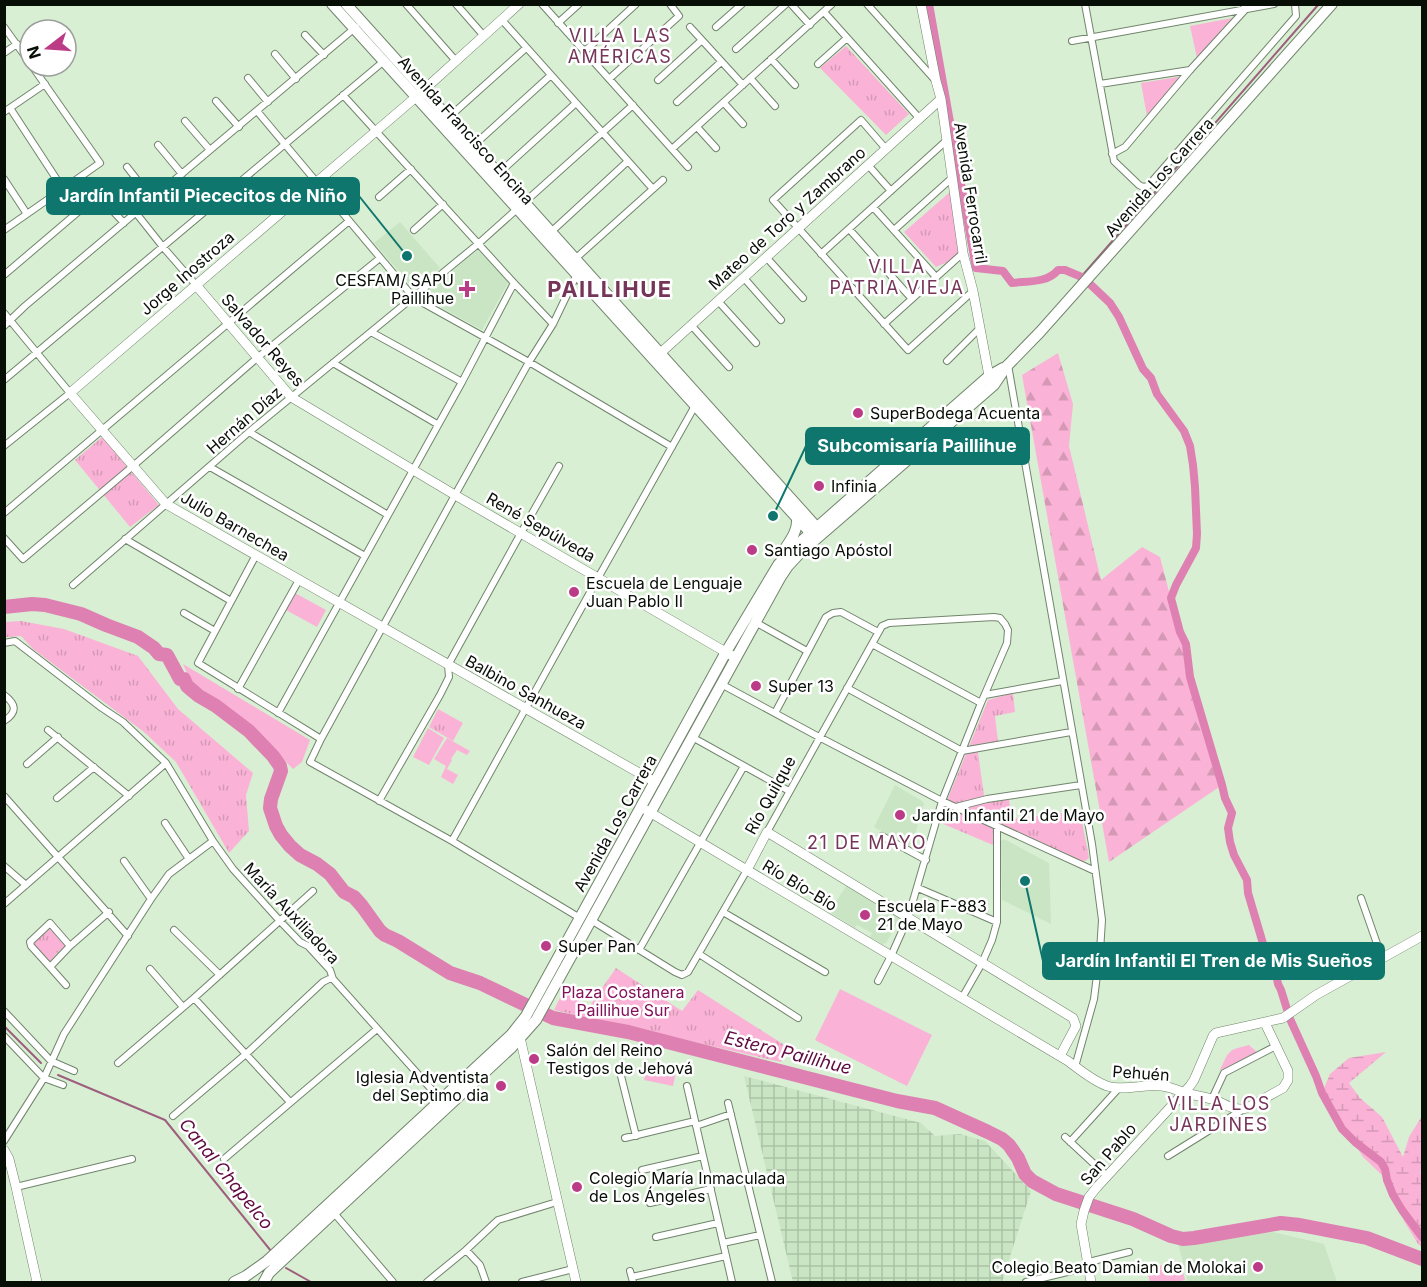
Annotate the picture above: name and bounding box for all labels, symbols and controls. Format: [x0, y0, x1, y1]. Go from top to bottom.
north arrow [18, 18, 78, 78]
district label: VILLA LAS AMÉRICAS [568, 25, 672, 67]
text: N [22, 44, 45, 61]
street label: Avenida Francisco Encina [394, 52, 538, 208]
street label: Avenida Los Carrera [1100, 113, 1218, 241]
street label: Avenida Ferrocarril [950, 121, 992, 265]
street label: Mateo de Toro y Zambrano [704, 142, 870, 294]
callout: Jardín Infantil Piececitos de Niño [47, 178, 359, 214]
text: Jardín Infantil Piececitos de Niño [59, 185, 347, 206]
street label: Jorge Inostroza [136, 227, 238, 319]
district label: VILLA PATRIA VIEJA [830, 256, 965, 298]
place label: CESFAM/ SAPU Paillihue [335, 270, 454, 308]
district label: PAILLIHUE [547, 276, 673, 302]
marker: CESFAM/ SAPU Paillihue [458, 280, 476, 298]
street label: Salvador Reyes [217, 289, 309, 391]
street label: Hernán Díaz [202, 382, 286, 458]
place label: SuperBodega Acuenta [870, 403, 1040, 423]
marker: SuperBodega Acuenta [851, 406, 865, 420]
callout: Subcomisaría Paillihue [806, 428, 1029, 464]
text: Subcomisaría Paillihue [817, 435, 1017, 456]
place label: Infinia [831, 476, 877, 496]
marker: Infinia [812, 479, 826, 493]
street label: Julio Barnechea [177, 487, 293, 565]
street label: René Sepúlveda [483, 488, 599, 566]
place label: Santiago Apóstol [764, 540, 892, 560]
marker: Santiago Apóstol [745, 543, 759, 557]
place label: Escuela de Lenguaje Juan Pablo II [586, 573, 742, 611]
marker: Escuela de Lenguaje Juan Pablo II [567, 585, 581, 599]
street label: Balbino Sanhueza [462, 651, 590, 733]
place label: Super 13 [768, 676, 834, 696]
marker: Super 13 [749, 679, 763, 693]
street label: Avenida Los Carrera [569, 751, 661, 895]
street label: Río Quilque [740, 752, 800, 838]
place label: Jardín Infantil 21 de Mayo [912, 805, 1105, 825]
marker: Jardín Infantil 21 de Mayo [893, 808, 907, 822]
district label: 21 DE MAYO [807, 832, 927, 853]
street label: Río Bío-Bío [759, 855, 841, 915]
street label: María Auxiliadora [240, 858, 344, 968]
place label: Escuela F-883 21 de Mayo [877, 896, 987, 934]
marker: Escuela F-883 21 de Mayo [858, 908, 872, 922]
place label: Super Pan [558, 936, 636, 956]
marker: Super Pan [539, 939, 553, 953]
callout: Jardín Infantil El Tren de Mis Sueños [1043, 943, 1384, 979]
text: Jardín Infantil El Tren de Mis Sueños [1055, 950, 1373, 971]
park label: Plaza Costanera Paillihue Sur [561, 982, 685, 1020]
water label: Estero Paillihue [722, 1027, 854, 1078]
place label: Salón del Reino Testigos de Jehová [546, 1040, 693, 1078]
marker: Salón del Reino Testigos de Jehová [527, 1052, 541, 1066]
street label: Pehuén [1112, 1061, 1170, 1085]
place label: Iglesia Adventista del Septimo dia [356, 1067, 489, 1105]
marker: Iglesia Adventista del Septimo dia [494, 1079, 508, 1093]
district label: VILLA LOS JARDINES [1167, 1093, 1271, 1135]
water label: Canal Chapelco [175, 1114, 278, 1234]
street label: San Pablo [1076, 1119, 1140, 1189]
place label: Colegio María Inmaculada de Los Ángeles [589, 1168, 785, 1206]
marker: Colegio María Inmaculada de Los Ángeles [570, 1180, 584, 1194]
place label: Colegio Beato Damian de Molokai [991, 1257, 1246, 1277]
marker: Colegio Beato Damian de Molokai [1251, 1260, 1265, 1274]

